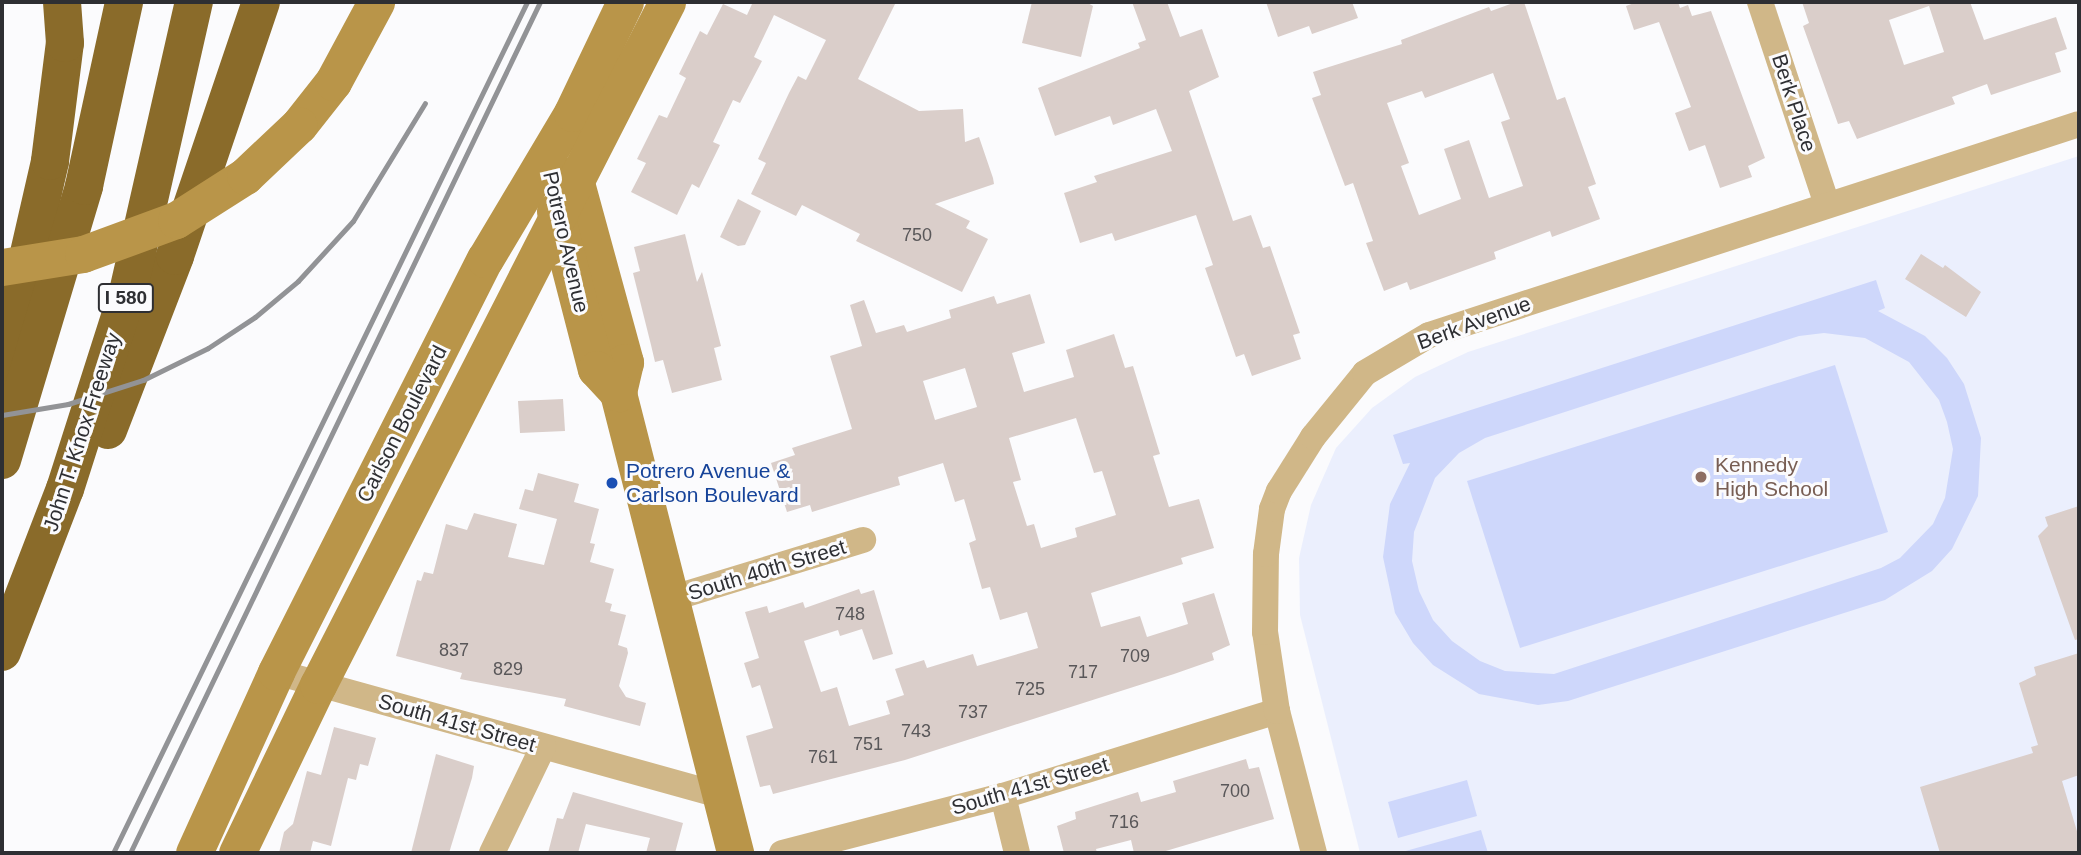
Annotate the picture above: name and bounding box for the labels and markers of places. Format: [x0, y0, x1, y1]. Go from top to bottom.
place label: Kennedy High School [1715, 452, 1828, 502]
place label: Potrero Avenue & Carlson Boulevard [626, 458, 799, 508]
marker: Kennedy High School [1693, 469, 1709, 485]
marker: Potrero Avenue & Carlson Boulevard [604, 475, 620, 491]

